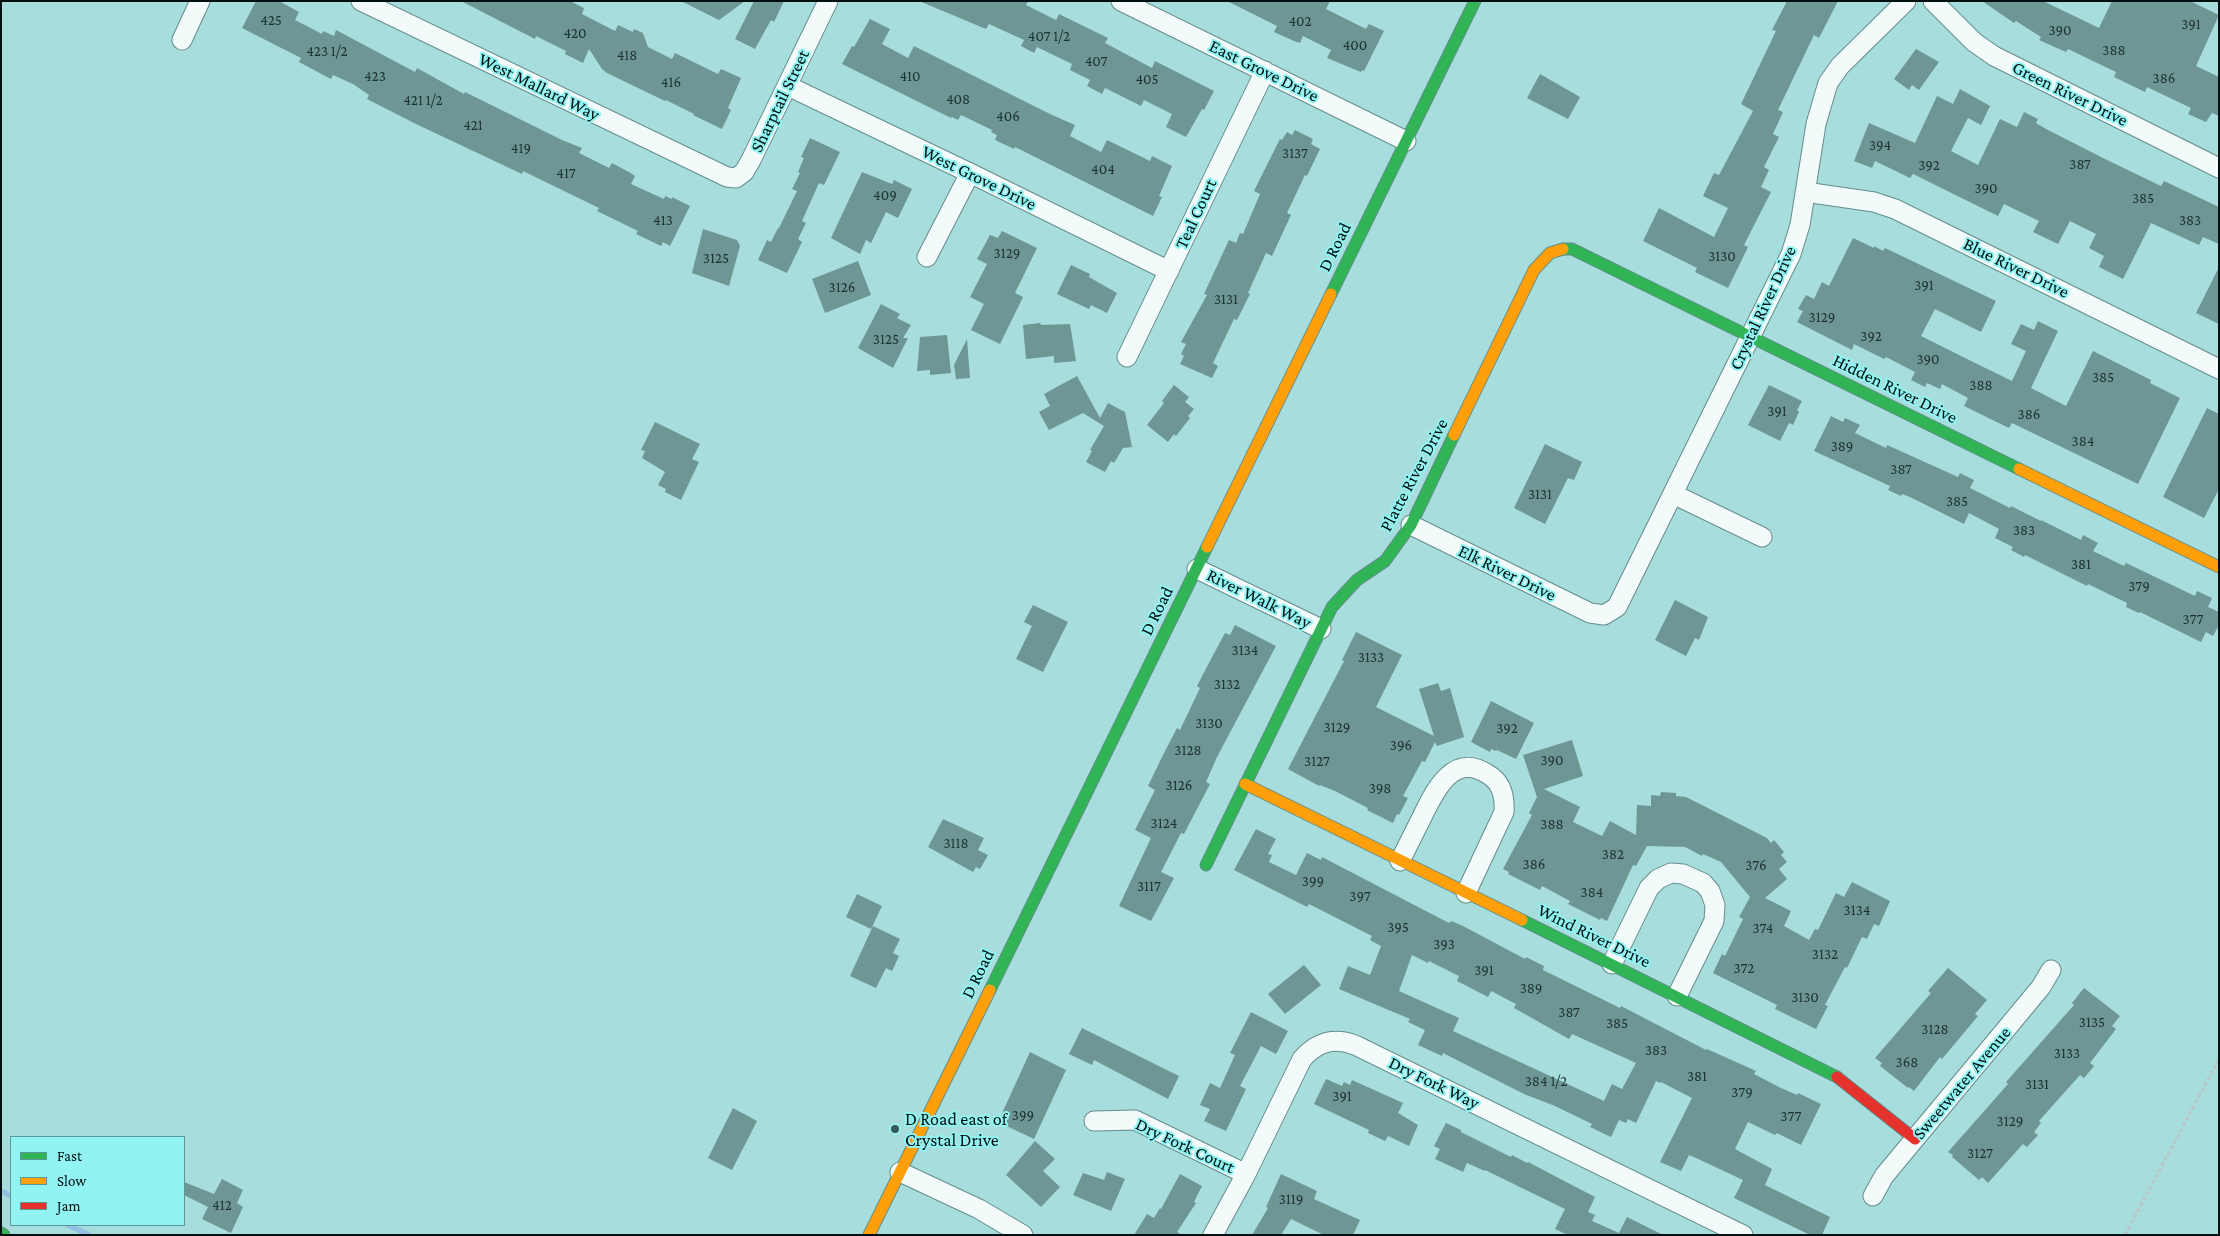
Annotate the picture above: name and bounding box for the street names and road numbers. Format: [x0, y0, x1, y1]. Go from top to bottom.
street label: East Grove Drive [1206, 35, 1322, 107]
street label: Sharptail Street [746, 46, 814, 156]
street label: West Mallard Way [475, 48, 603, 126]
street label: Green River Drive [2009, 57, 2131, 131]
street label: West Grove Drive [918, 141, 1040, 215]
street label: Teal Court [1170, 176, 1222, 252]
street label: D Road [1314, 219, 1356, 275]
street label: Blue River Drive [1960, 233, 2072, 303]
street label: Crystal River Drive [1725, 243, 1801, 373]
street label: Hidden River Drive [1829, 349, 1961, 429]
street label: Platte River Drive [1375, 415, 1453, 535]
street label: Elk River Drive [1455, 540, 1559, 606]
street label: River Walk Way [1203, 564, 1315, 634]
street label: D Road [1136, 583, 1178, 639]
street label: Wind River Drive [1534, 899, 1654, 973]
street label: D Road [957, 946, 999, 1002]
street label: Sweetwater Avenue [1908, 1022, 2016, 1144]
street label: Dry Fork Way [1385, 1052, 1483, 1114]
street label: Dry Fork Court [1132, 1114, 1238, 1178]

